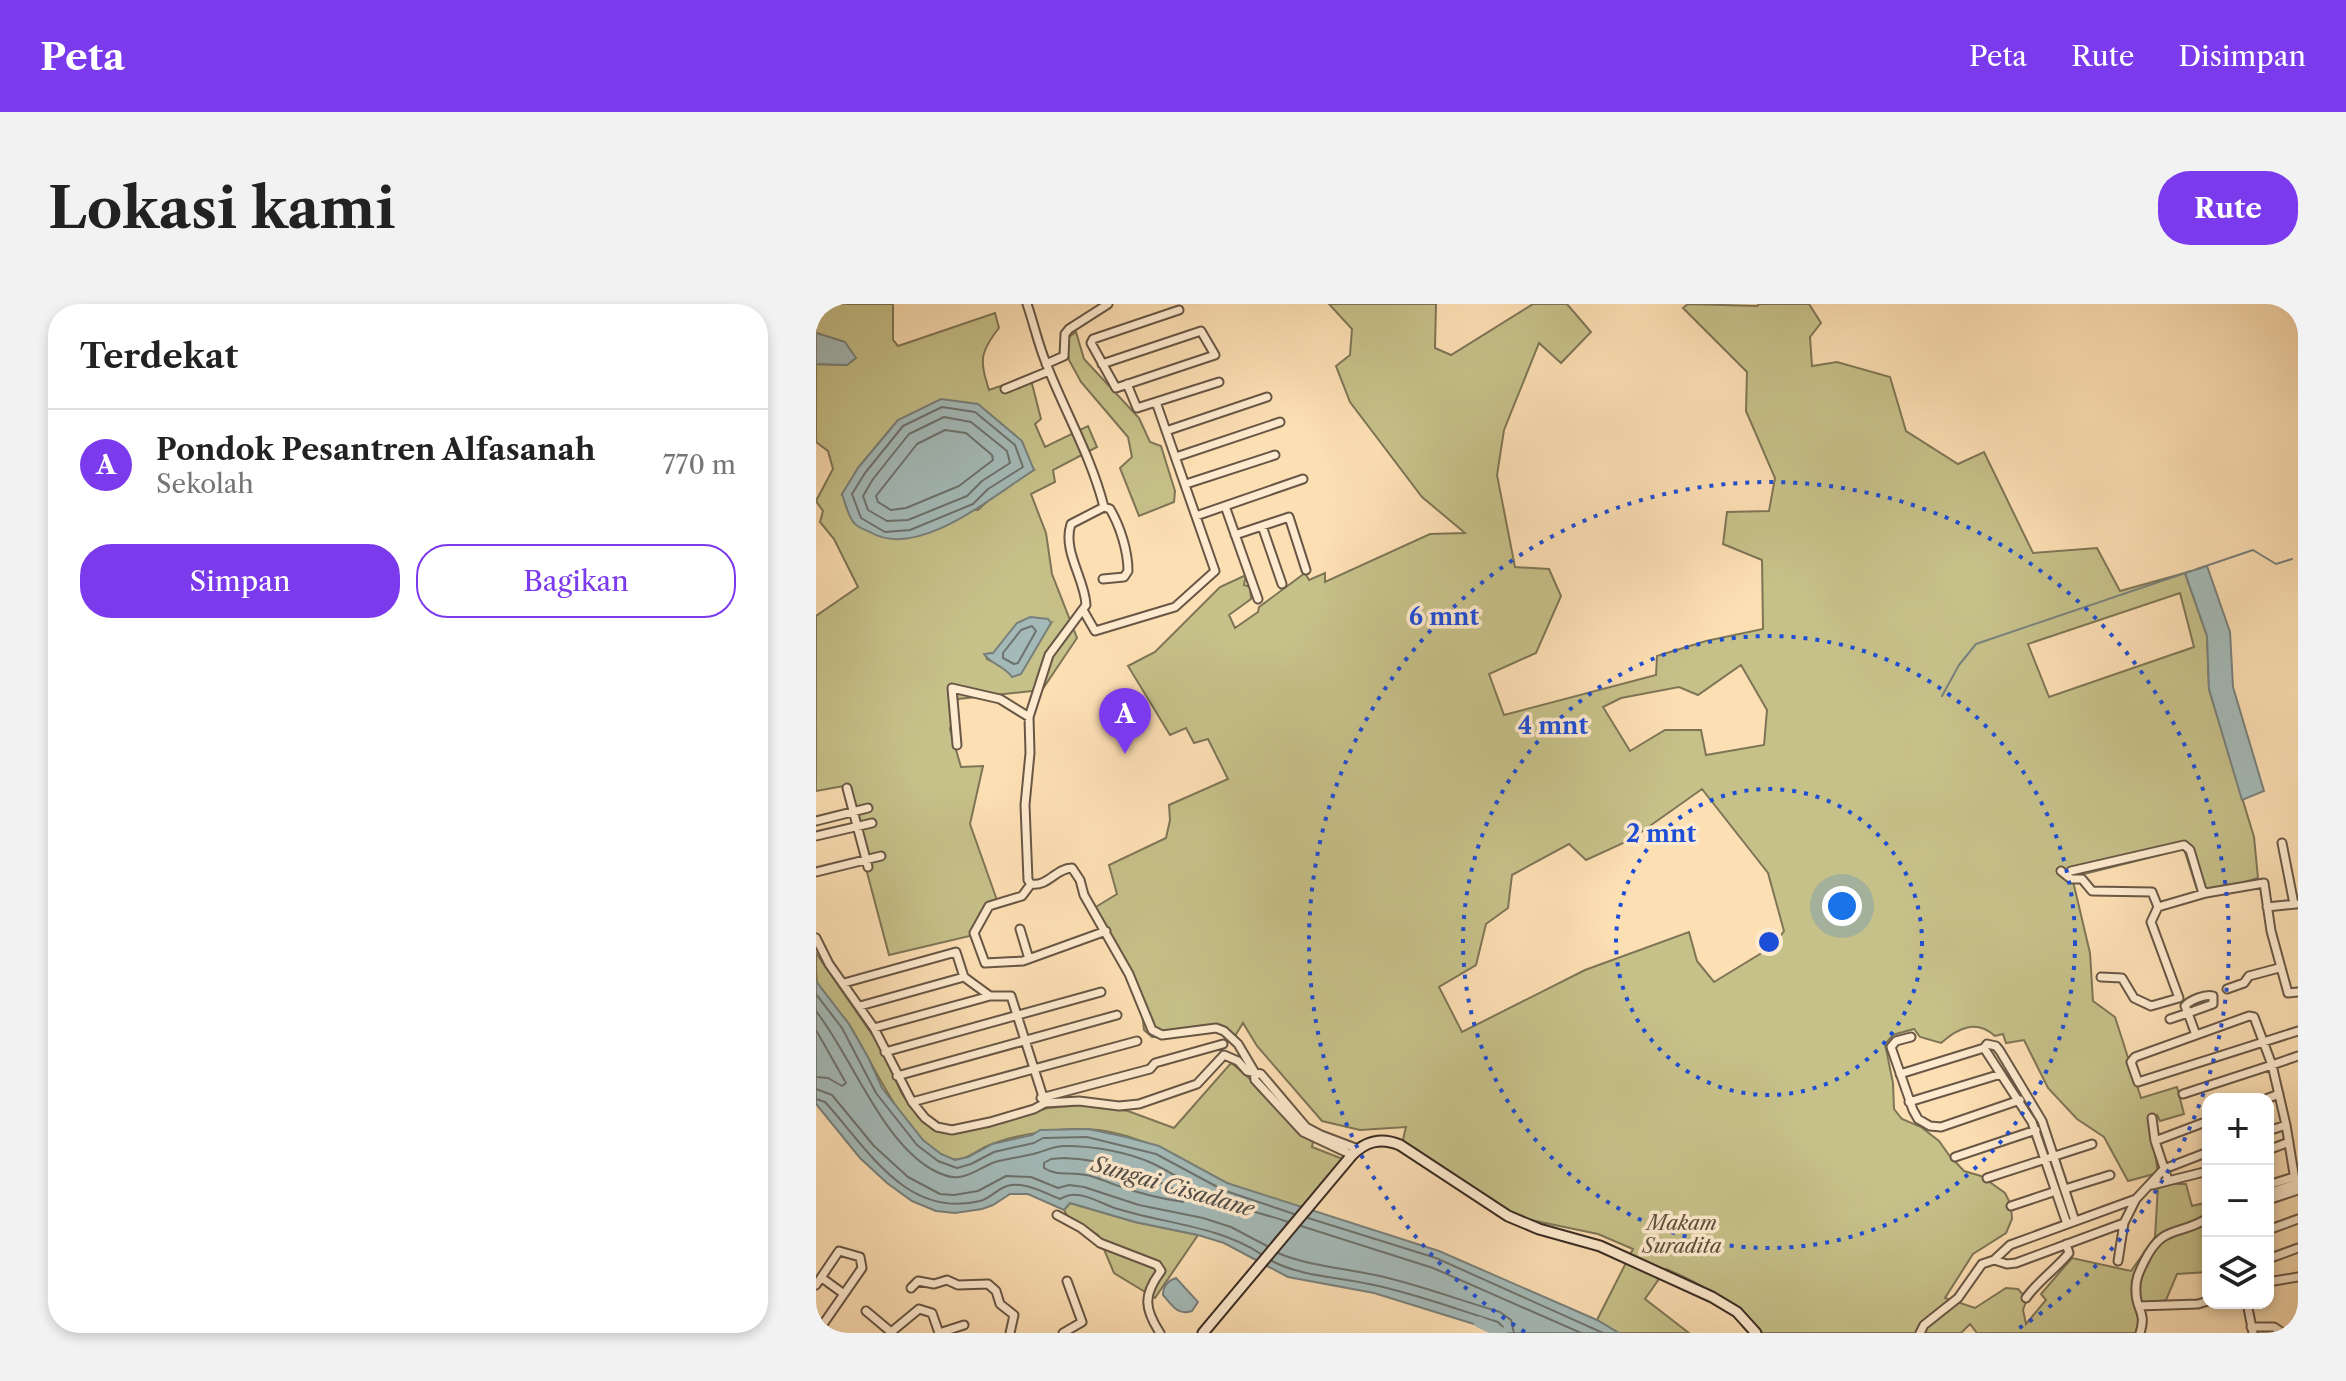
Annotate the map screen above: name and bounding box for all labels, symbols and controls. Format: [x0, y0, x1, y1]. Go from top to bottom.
text: Peta [40, 33, 125, 80]
text: Peta [1969, 39, 2027, 73]
text: Rute [2071, 39, 2134, 73]
text: Disimpan [2178, 39, 2306, 73]
button: Rute [2158, 171, 2298, 245]
text: Lokasi kami [48, 174, 395, 243]
text: Terdekat [80, 335, 238, 377]
text: Pondok Pesantren Alfasanah [156, 431, 596, 468]
text: A [96, 449, 116, 481]
text: 770 m [663, 449, 736, 481]
text: Sekolah [156, 468, 254, 500]
button: Simpan [80, 544, 400, 618]
button: Bagikan [416, 544, 736, 618]
text: 6 mnt [1409, 602, 1480, 631]
pin: A [1099, 688, 1151, 754]
text: 4 mnt [1518, 711, 1588, 740]
text: 2 mnt [1626, 819, 1696, 848]
your location [1822, 886, 1862, 926]
centre of rings [1755, 928, 1783, 956]
map controls [2202, 1093, 2274, 1309]
button: + [2202, 1093, 2274, 1165]
water label: Sungai Cisadane [1087, 1150, 1259, 1223]
button: − [2202, 1165, 2274, 1237]
park label: Makam Suradita [1641, 1211, 1722, 1258]
button: layers [2202, 1237, 2274, 1309]

